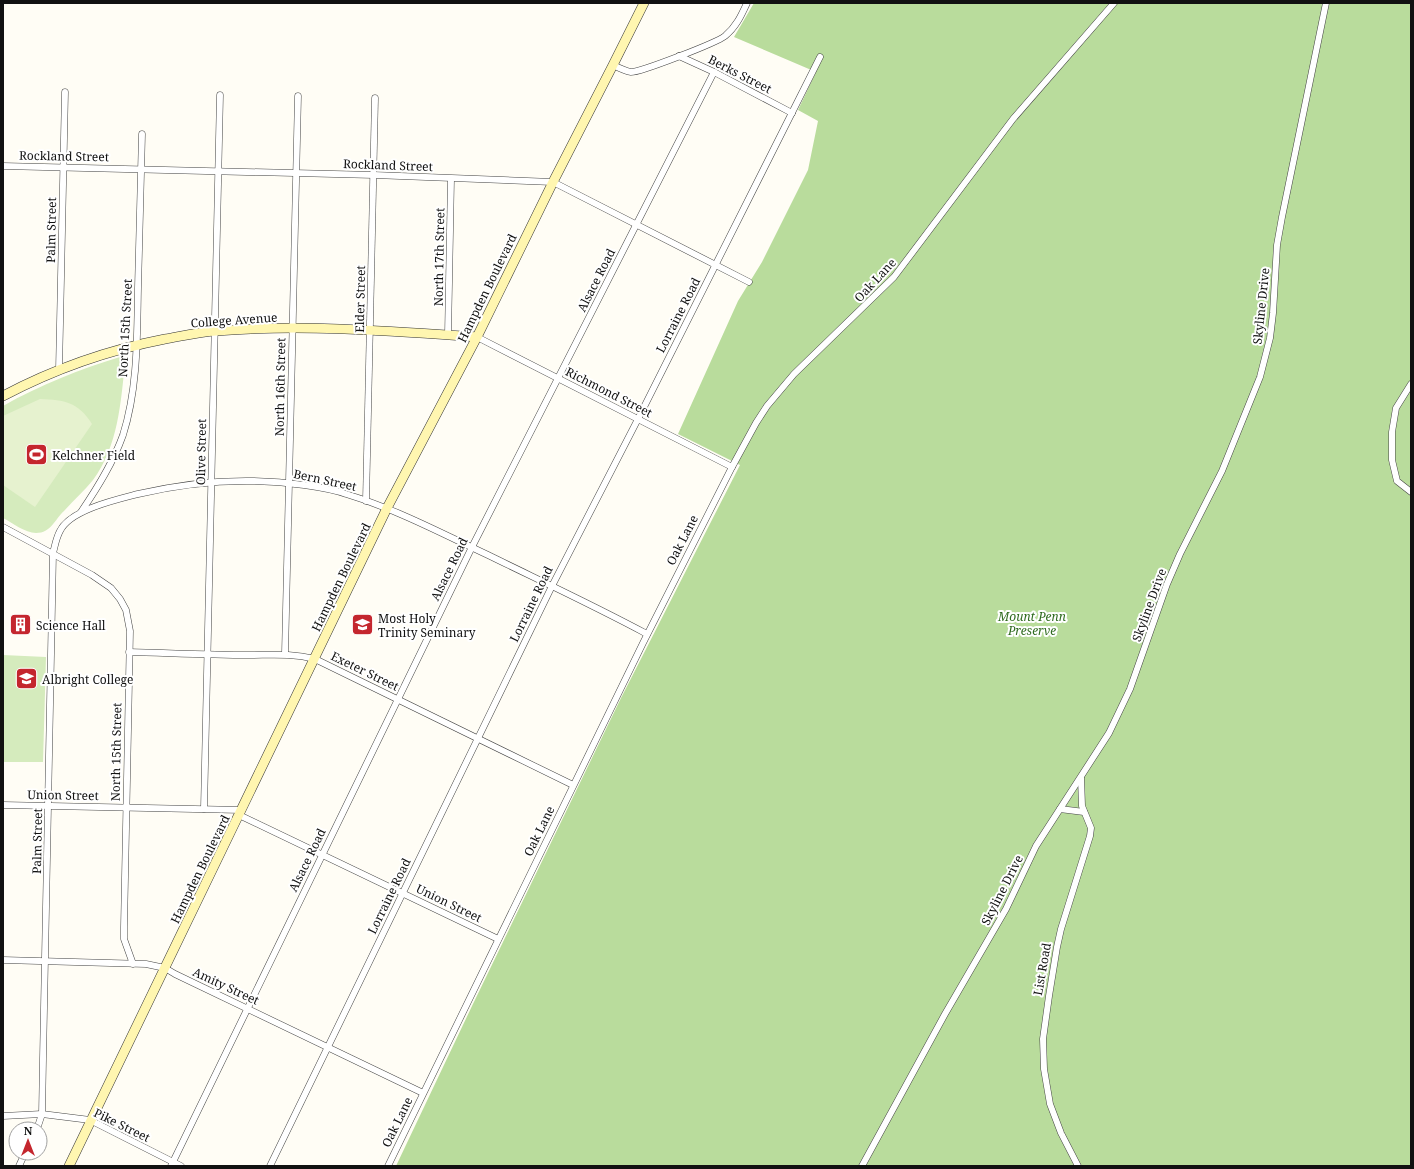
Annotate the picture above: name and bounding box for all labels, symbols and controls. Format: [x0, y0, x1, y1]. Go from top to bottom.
street label: Berks Street [705, 51, 775, 97]
street label: Rockland Street [19, 147, 109, 165]
street label: Rockland Street [343, 155, 433, 175]
street label: Palm Street [42, 197, 60, 263]
street label: North 17th Street [430, 208, 448, 306]
street label: Hampden Boulevard [453, 230, 521, 345]
street label: Alsace Road [573, 245, 619, 314]
street label: Oak Lane [850, 254, 900, 306]
street label: Elder Street [351, 265, 369, 333]
street label: Skyline Drive [1249, 267, 1273, 345]
street label: Lorraine Road [652, 274, 705, 356]
street label: North 15th Street [114, 278, 136, 378]
street label: College Avenue [190, 308, 278, 332]
street label: North 16th Street [271, 338, 289, 436]
street label: Richmond Street [563, 363, 655, 421]
street label: Olive Street [192, 419, 210, 485]
sports icon: Kelchner Field [24, 442, 50, 468]
place label: Kelchner Field [52, 447, 136, 464]
street label: Bern Street [292, 465, 358, 495]
street label: Oak Lane [662, 512, 702, 568]
street label: Hampden Boulevard [307, 519, 375, 634]
street label: Alsace Road [426, 534, 472, 604]
street label: Lorraine Road [505, 563, 557, 645]
street label: Skyline Drive [1128, 566, 1170, 644]
park label: Mount Penn Preserve [997, 608, 1066, 639]
place label: Most Holy Trinity Seminary [378, 610, 476, 641]
building icon: Science Hall [7, 612, 33, 638]
school or university icon: Most Holy Trinity Seminary [350, 612, 376, 638]
place label: Science Hall [36, 617, 106, 634]
street label: Exeter Street [328, 647, 402, 695]
school or university icon: Albright College [14, 666, 40, 692]
place label: Albright College [42, 671, 134, 688]
street label: North 15th Street [107, 703, 125, 801]
street label: Union Street [27, 786, 99, 804]
street label: Oak Lane [519, 803, 559, 859]
street label: Palm Street [28, 808, 46, 874]
street label: Hampden Boulevard [166, 811, 234, 926]
street label: Alsace Road [284, 825, 330, 895]
street label: Skyline Drive [977, 852, 1027, 928]
street label: Lorraine Road [363, 855, 415, 937]
street label: Union Street [413, 880, 485, 926]
street label: List Road [1029, 941, 1055, 997]
street label: Amity Street [190, 963, 262, 1009]
street label: Oak Lane [377, 1094, 417, 1150]
street label: Pike Street [91, 1104, 153, 1146]
north arrow [8, 1121, 48, 1161]
text: N [24, 1123, 33, 1138]

